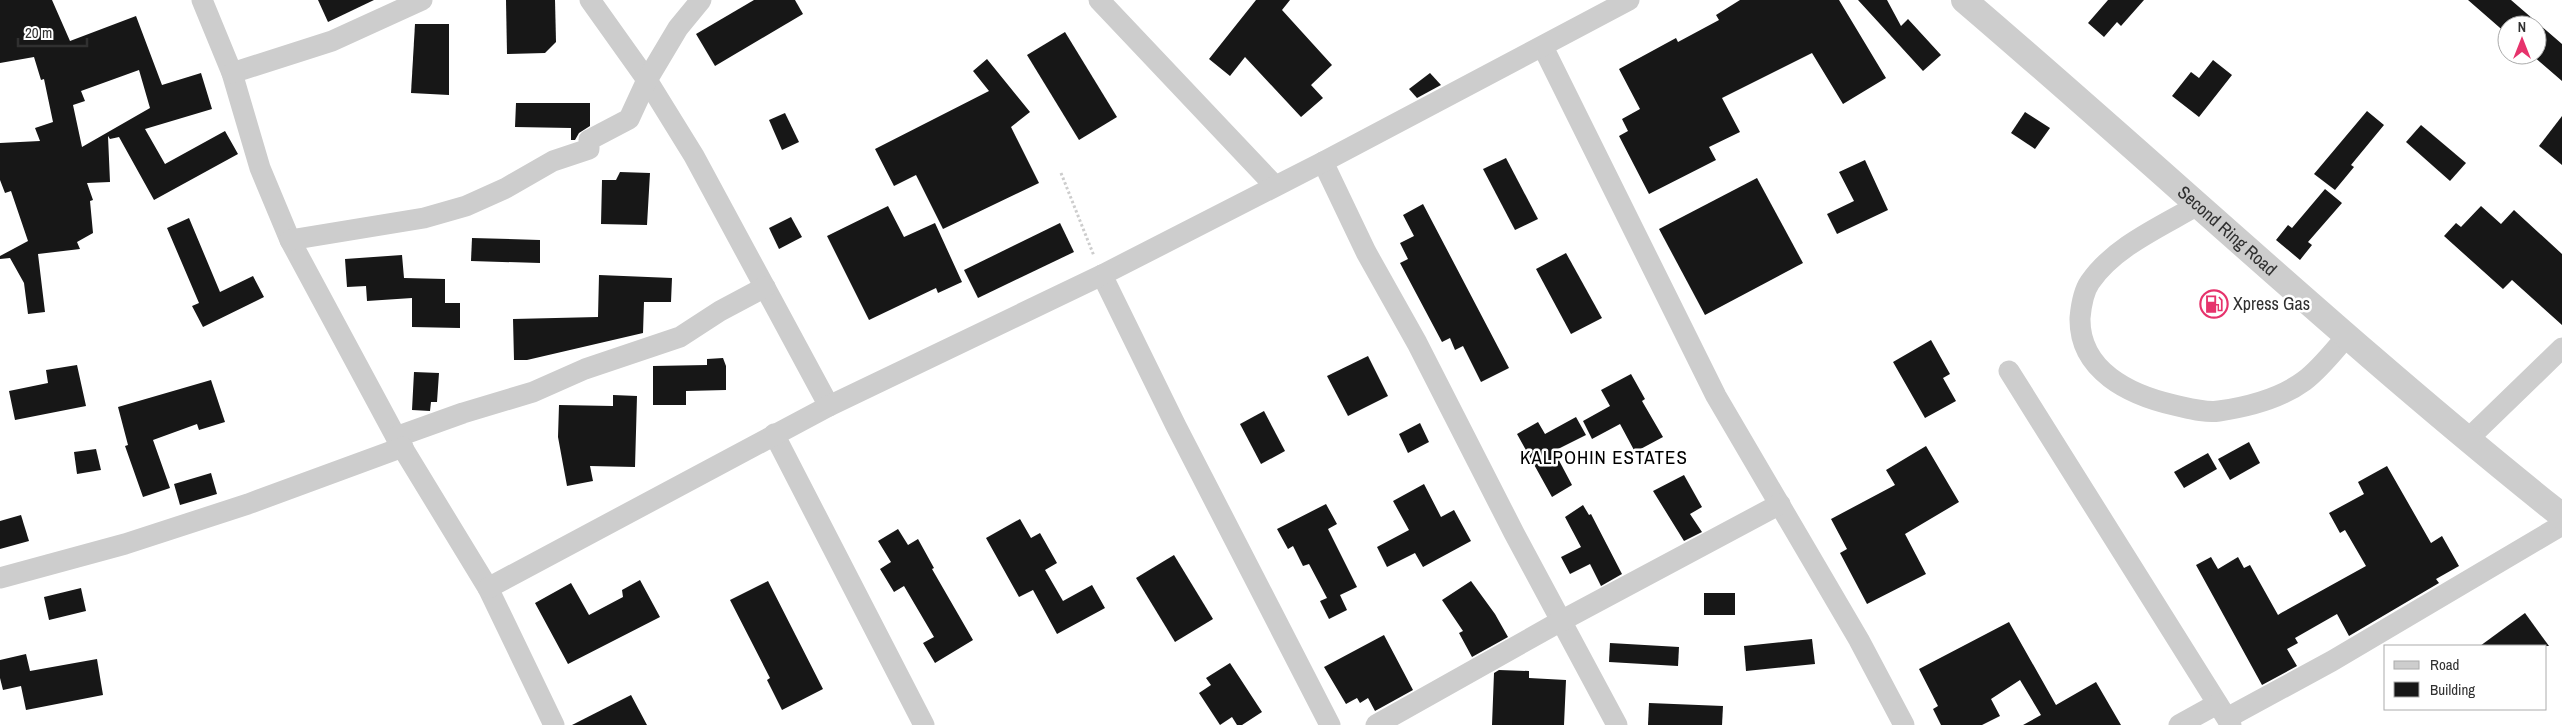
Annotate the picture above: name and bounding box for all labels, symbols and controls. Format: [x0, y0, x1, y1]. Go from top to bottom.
scale bar [18, 15, 86, 47]
north arrow [2497, 15, 2547, 65]
text: N [2518, 18, 2526, 36]
text: 20 m [25, 22, 52, 43]
street label: Second Ring Road [2172, 180, 2282, 281]
fuel station icon: Xpress Gas [2199, 289, 2229, 319]
place label: Xpress Gas [2233, 291, 2310, 316]
district label: KALPOHIN ESTATES [1520, 444, 1688, 470]
legend [2384, 645, 2547, 710]
text: Road [2430, 654, 2459, 675]
text: Building [2430, 679, 2475, 700]

